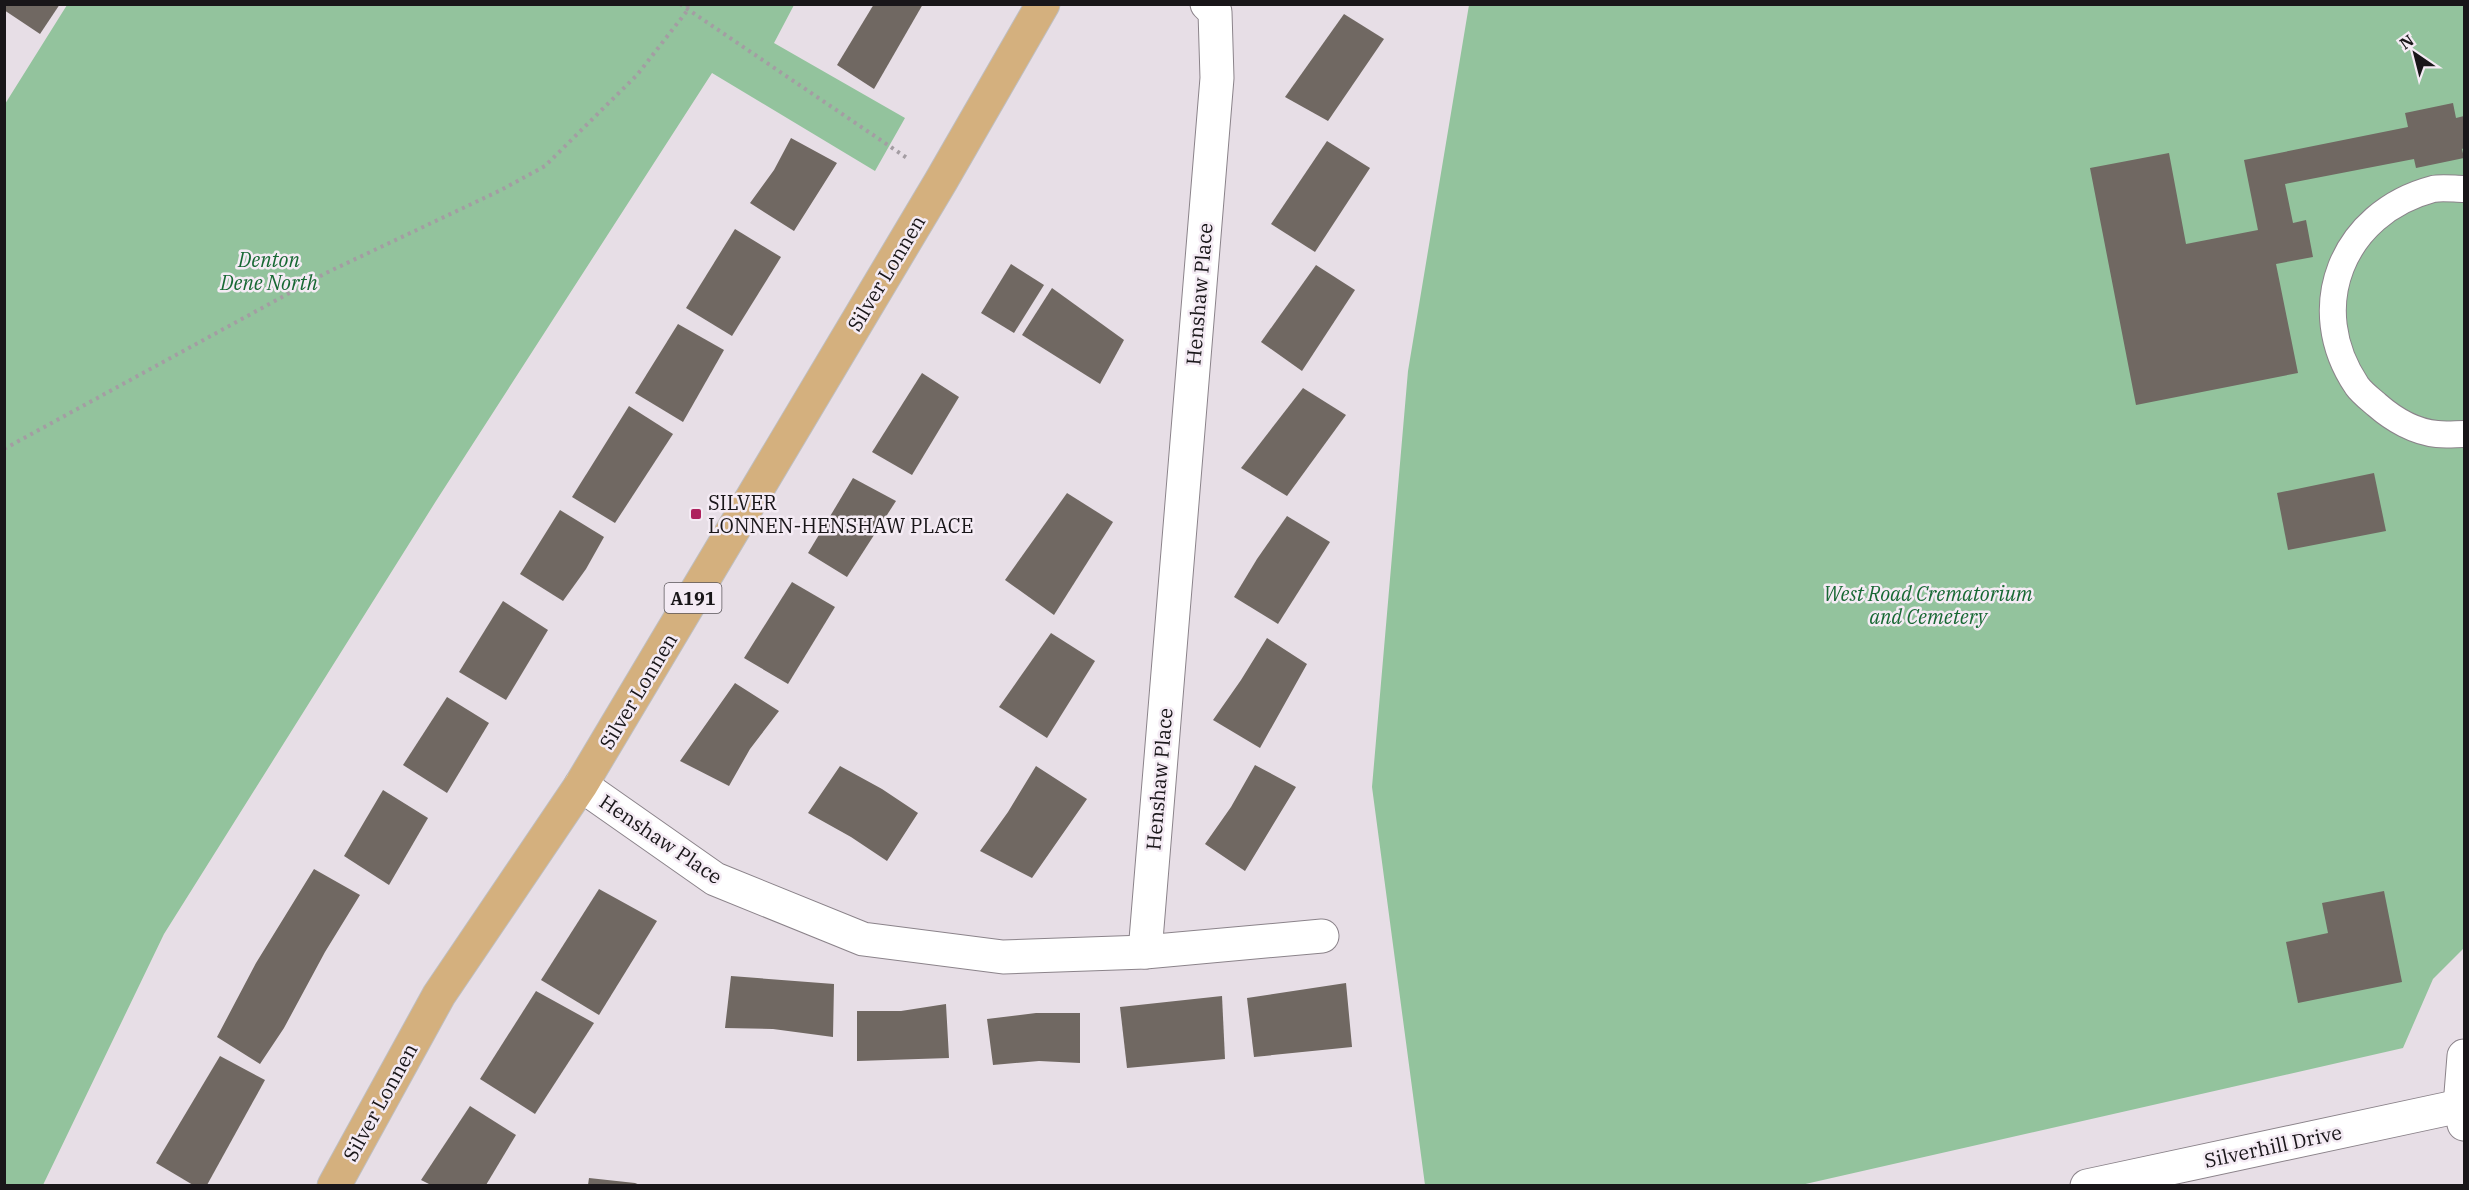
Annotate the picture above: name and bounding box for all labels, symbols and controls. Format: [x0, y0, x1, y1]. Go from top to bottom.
north arrow [2385, 24, 2445, 84]
text: N [2395, 30, 2417, 54]
street label: Silver Lonnen [841, 210, 931, 336]
street label: Henshaw Place [1179, 222, 1219, 366]
park label: Denton Dene North [219, 246, 318, 296]
place label: SILVER LONNEN-HENSHAW PLACE [708, 489, 974, 539]
marker: SILVER LONNEN-HENSHAW PLACE [689, 507, 703, 521]
park label: West Road Crematorium and Cemetery [1823, 580, 2033, 630]
road number: A191 [664, 583, 722, 613]
street label: Silver Lonnen [593, 628, 683, 754]
street label: Henshaw Place [1139, 707, 1179, 851]
street label: Henshaw Place [594, 788, 728, 890]
street label: Silver Lonnen [336, 1038, 424, 1166]
street label: Silverhill Drive [2202, 1118, 2344, 1174]

